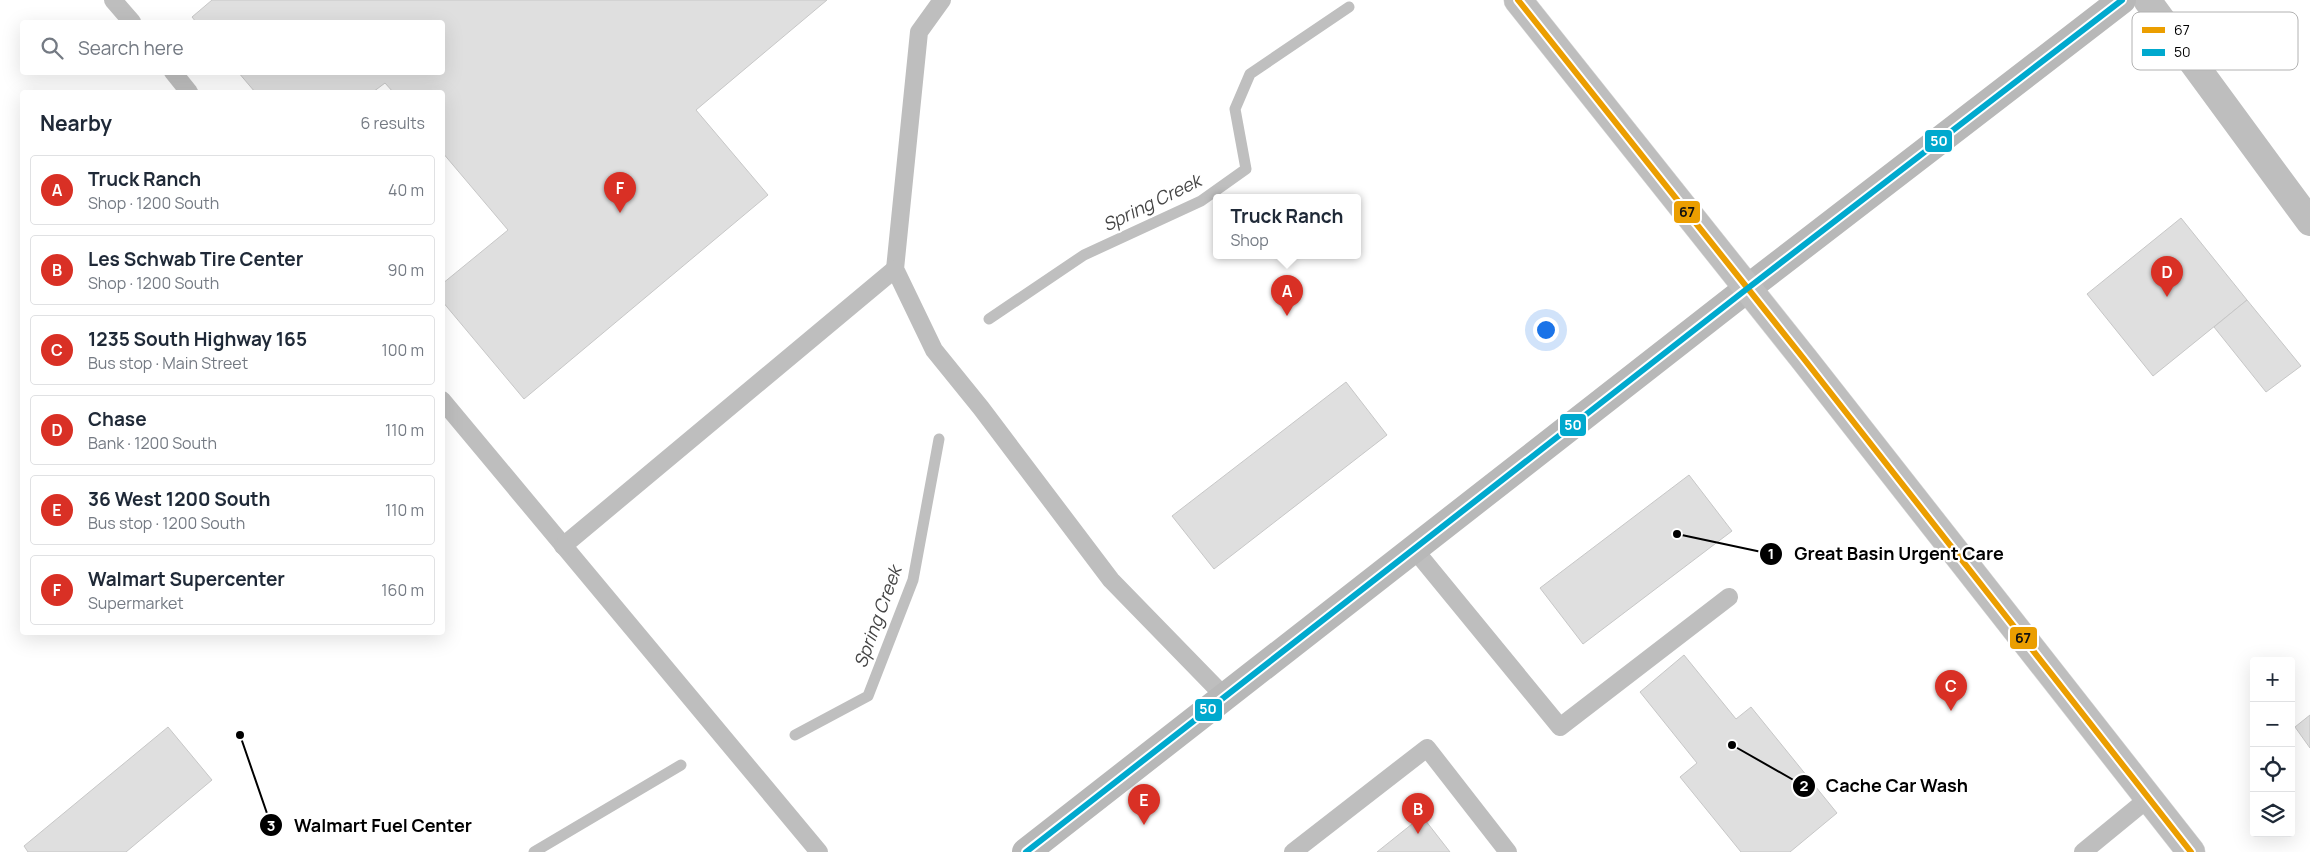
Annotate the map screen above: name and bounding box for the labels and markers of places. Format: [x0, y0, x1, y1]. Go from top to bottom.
pin: F [604, 172, 636, 213]
pin: D [2151, 256, 2183, 297]
pin: A [1271, 275, 1303, 316]
callout: Great Basin Urgent Care [1759, 538, 2013, 571]
pin: C [1935, 670, 1967, 711]
callout: Cache Car Wash [1791, 769, 1979, 802]
pin: E [1128, 784, 1160, 825]
pin: B [1402, 793, 1434, 834]
callout: Walmart Fuel Center [259, 809, 482, 842]

